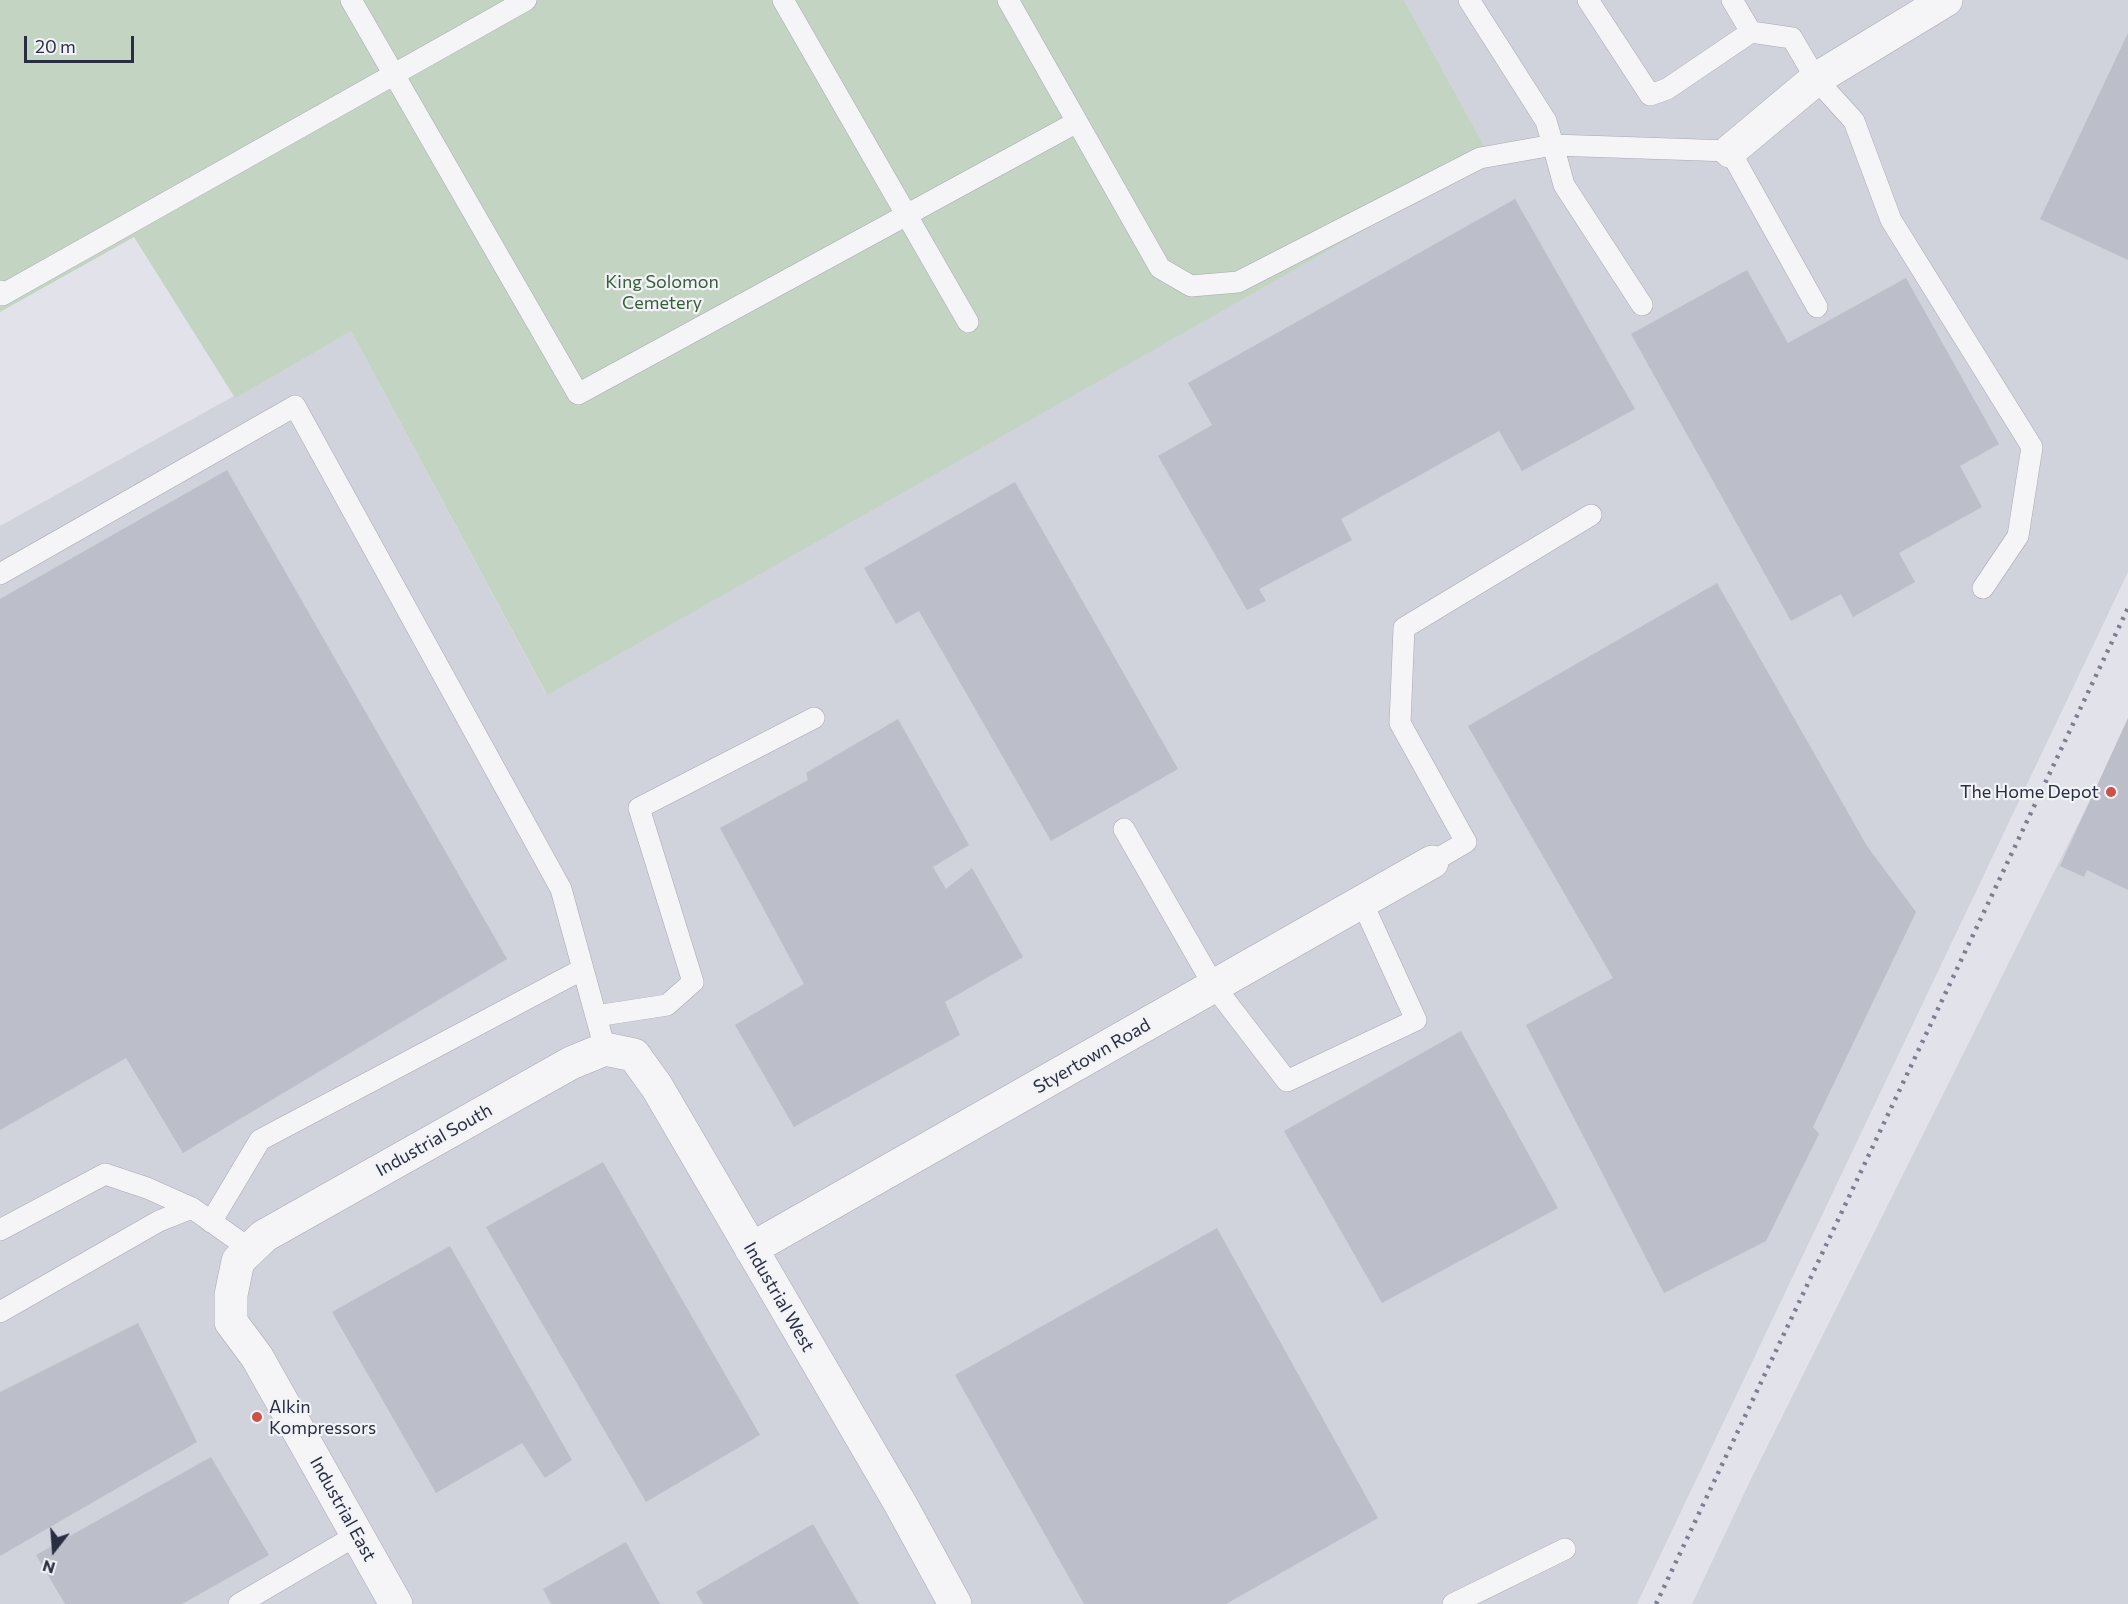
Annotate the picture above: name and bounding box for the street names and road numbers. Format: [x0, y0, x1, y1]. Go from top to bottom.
street label: Styertown Road [1030, 1014, 1154, 1098]
street label: Industrial South [372, 1099, 496, 1181]
street label: Industrial West [739, 1238, 819, 1356]
street label: Industrial East [305, 1453, 381, 1565]

